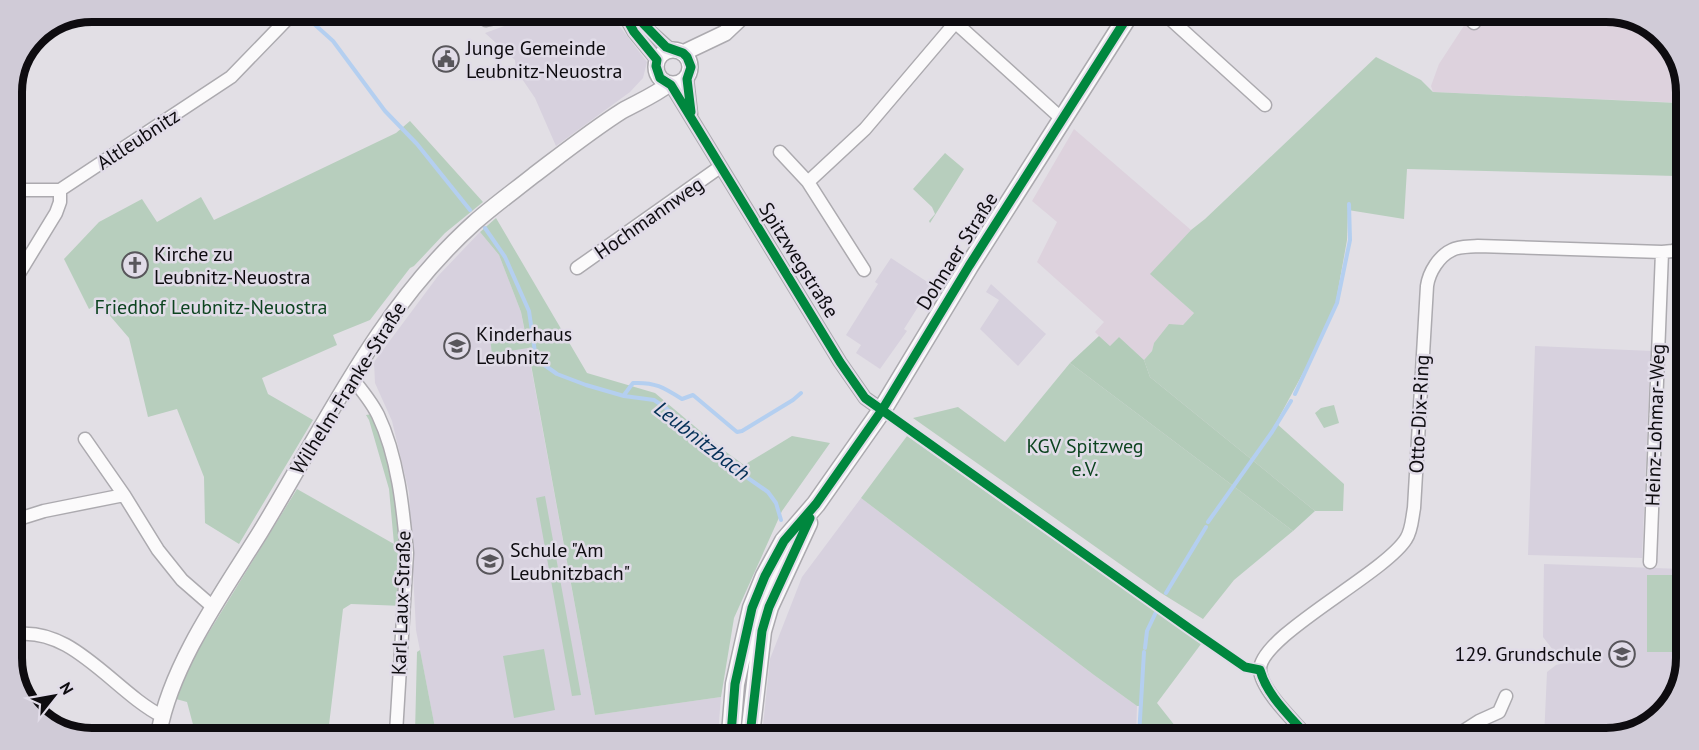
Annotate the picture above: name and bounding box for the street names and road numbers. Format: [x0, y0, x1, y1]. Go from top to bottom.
street label: Altleubnitz [92, 103, 184, 175]
street label: Hochmannweg [589, 171, 709, 265]
street label: Dohnaer Straße [910, 187, 1004, 315]
street label: Spitzwegstraße [753, 197, 845, 323]
street label: Wilhelm-Franke-Straße [284, 297, 412, 479]
street label: Heinz-Lohmar-Weg [1639, 343, 1671, 507]
street label: Otto-Dix-Ring [1403, 354, 1435, 474]
street label: Karl-Laux-Straße [385, 530, 417, 676]

